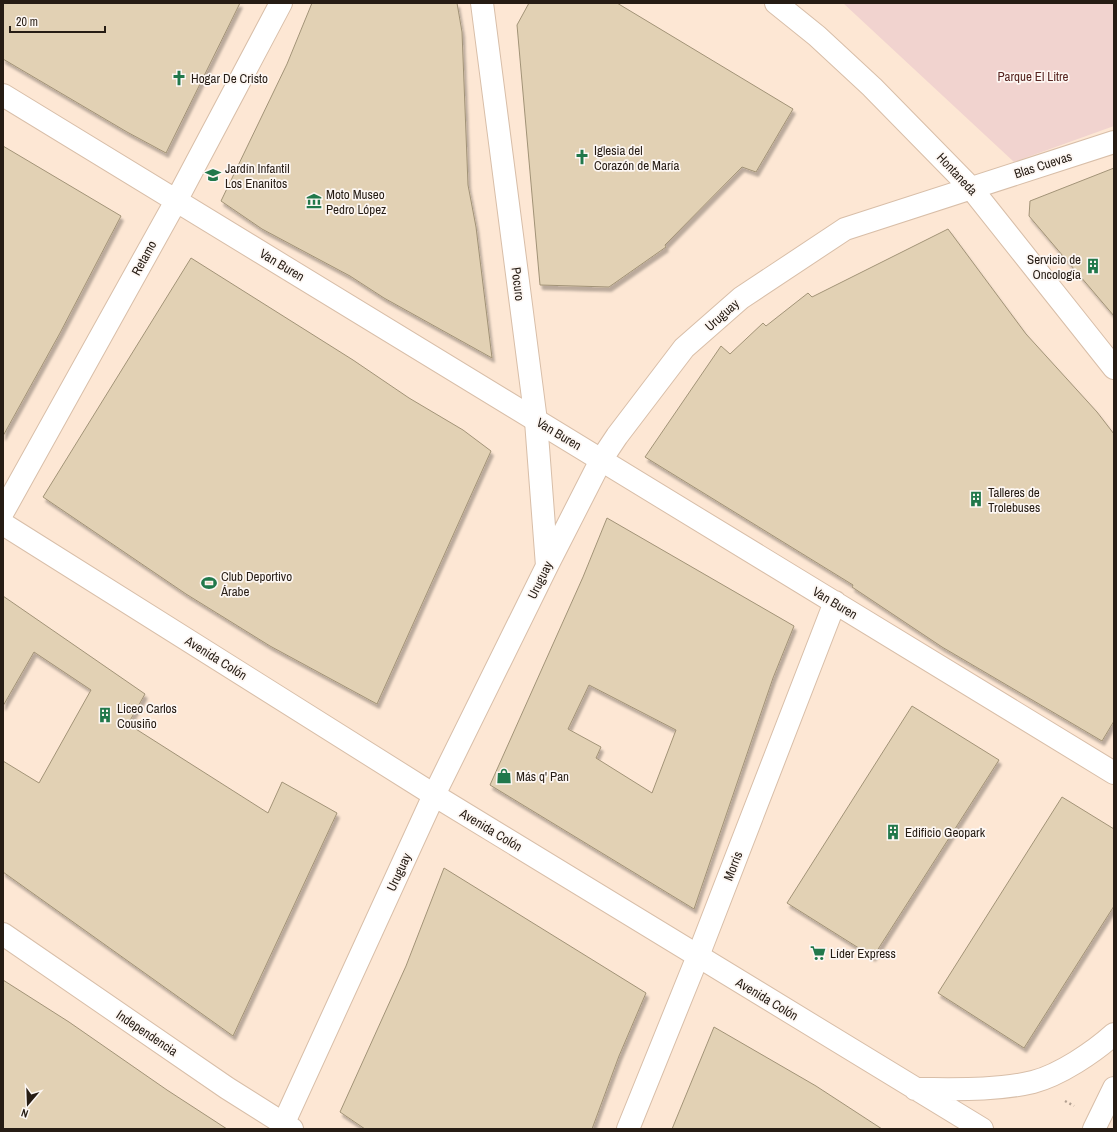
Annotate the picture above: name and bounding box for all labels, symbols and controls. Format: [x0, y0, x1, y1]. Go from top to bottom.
scale bar [10, 8, 105, 34]
text: 20 m [16, 14, 38, 30]
park label: Parque El Litre [997, 68, 1069, 85]
church icon: Hogar De Cristo [170, 69, 188, 87]
place label: Hogar De Cristo [191, 70, 268, 87]
place label: Iglesia del Corazón de María [594, 142, 679, 174]
church icon: Iglesia del Corazón de María [573, 148, 591, 166]
street label: Blas Cuevas [1012, 148, 1074, 182]
street label: Hontaneda [933, 149, 981, 199]
place label: Jardín Infantil Los Enanitos [225, 160, 290, 192]
school or university icon: Jardín Infantil Los Enanitos [204, 166, 222, 184]
place label: Moto Museo Pedro López [326, 186, 386, 218]
museum icon: Moto Museo Pedro López [305, 192, 323, 210]
street label: Retamo [128, 237, 161, 278]
street label: Van Buren [256, 245, 308, 285]
place label: Servicio de Oncología [1027, 251, 1081, 283]
building icon: Servicio de Oncología [1084, 257, 1102, 275]
street label: Pocuro [508, 266, 529, 302]
street label: Uruguay [701, 295, 743, 335]
street label: Van Buren [533, 414, 585, 454]
place label: Talleres de Trolebuses [988, 484, 1040, 516]
building icon: Talleres de Trolebuses [967, 490, 985, 508]
street label: Uruguay [524, 558, 557, 602]
place label: Club Deportivo Árabe [220, 568, 292, 600]
sports icon: Club Deportivo Árabe [200, 574, 218, 592]
street label: Van Buren [809, 583, 861, 623]
street label: Avenida Colón [181, 632, 250, 684]
place label: Liceo Carlos Cousiño [117, 700, 177, 732]
building icon: Liceo Carlos Cousiño [96, 706, 114, 724]
shop icon: Más q' Pan [495, 767, 513, 785]
place label: Más q' Pan [516, 768, 569, 785]
street label: Avenida Colón [456, 804, 525, 855]
building icon: Edificio Geopark [884, 823, 902, 841]
place label: Edificio Geopark [905, 824, 986, 841]
street label: Morris [720, 849, 746, 883]
street label: Uruguay [383, 850, 415, 894]
supermarket icon: Líder Express [809, 944, 827, 962]
place label: Líder Express [830, 945, 896, 962]
street label: Avenida Colón [732, 973, 801, 1024]
street label: Independencia [113, 1006, 181, 1060]
north arrow [8, 1084, 48, 1124]
text: N [19, 1106, 30, 1121]

